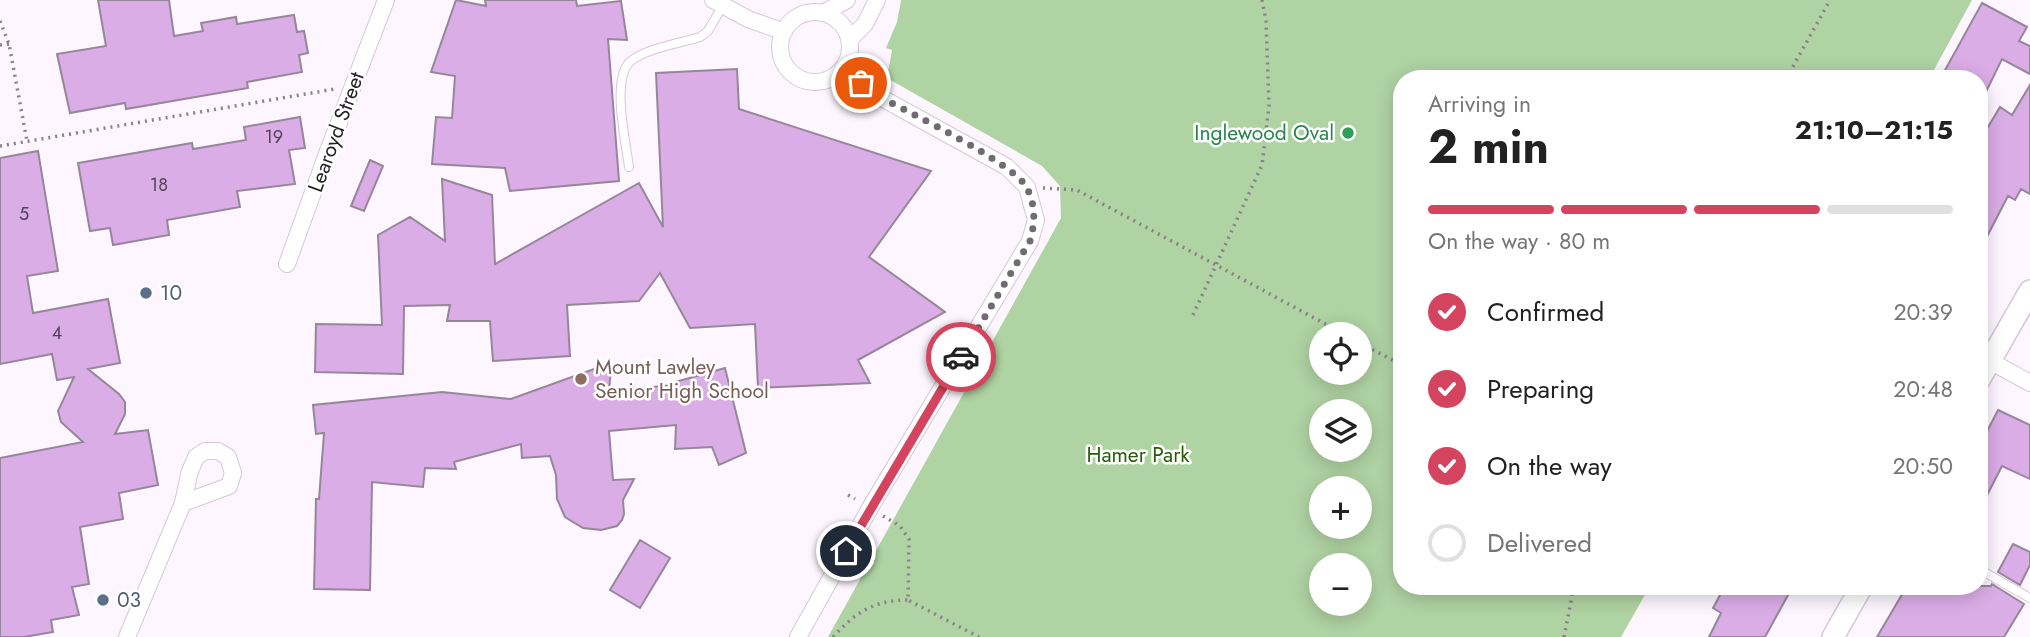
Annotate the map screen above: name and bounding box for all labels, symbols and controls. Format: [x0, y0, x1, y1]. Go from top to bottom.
pin [831, 53, 891, 113]
icon: bag [842, 64, 880, 102]
street label: Learoyd Street [300, 68, 372, 196]
text: Arriving in [1428, 87, 1531, 121]
text: 21:10–21:15 [1795, 111, 1953, 149]
text: 2 min [1428, 114, 1549, 180]
place label: Inglewood Oval [1194, 118, 1334, 148]
house number: 19 [265, 124, 283, 150]
marker: Inglewood Oval [1340, 125, 1356, 141]
house number: 18 [150, 172, 168, 198]
house number: 5 [19, 201, 29, 227]
text: On the way · 80 m [1428, 224, 1610, 258]
place label: 10 [160, 278, 182, 308]
marker: 10 [138, 285, 154, 301]
icon: check [1428, 293, 1466, 331]
text: Confirmed [1487, 293, 1604, 331]
text: 20:39 [1893, 295, 1953, 329]
house number: 4 [52, 320, 62, 346]
courier [926, 322, 996, 392]
map controls [1309, 322, 1372, 616]
button: locate [1309, 322, 1372, 385]
icon: car [942, 338, 980, 376]
place label: Mount Lawley Senior High School [595, 352, 769, 406]
icon: check [1428, 370, 1466, 408]
text: Preparing [1487, 370, 1594, 408]
marker: Mount Lawley Senior High School [573, 371, 589, 387]
text: 20:48 [1893, 372, 1953, 406]
button: layers [1309, 399, 1372, 462]
park label: Hamer Park [1086, 440, 1190, 470]
icon: check [1428, 447, 1466, 485]
text: On the way [1487, 447, 1612, 485]
text: 20:50 [1892, 449, 1953, 483]
button: + [1309, 476, 1372, 539]
pin [816, 521, 876, 581]
text: Delivered [1487, 524, 1592, 562]
icon: home [827, 532, 865, 570]
button: − [1309, 553, 1372, 616]
place label: 03 [117, 585, 141, 615]
marker: 03 [95, 592, 111, 608]

